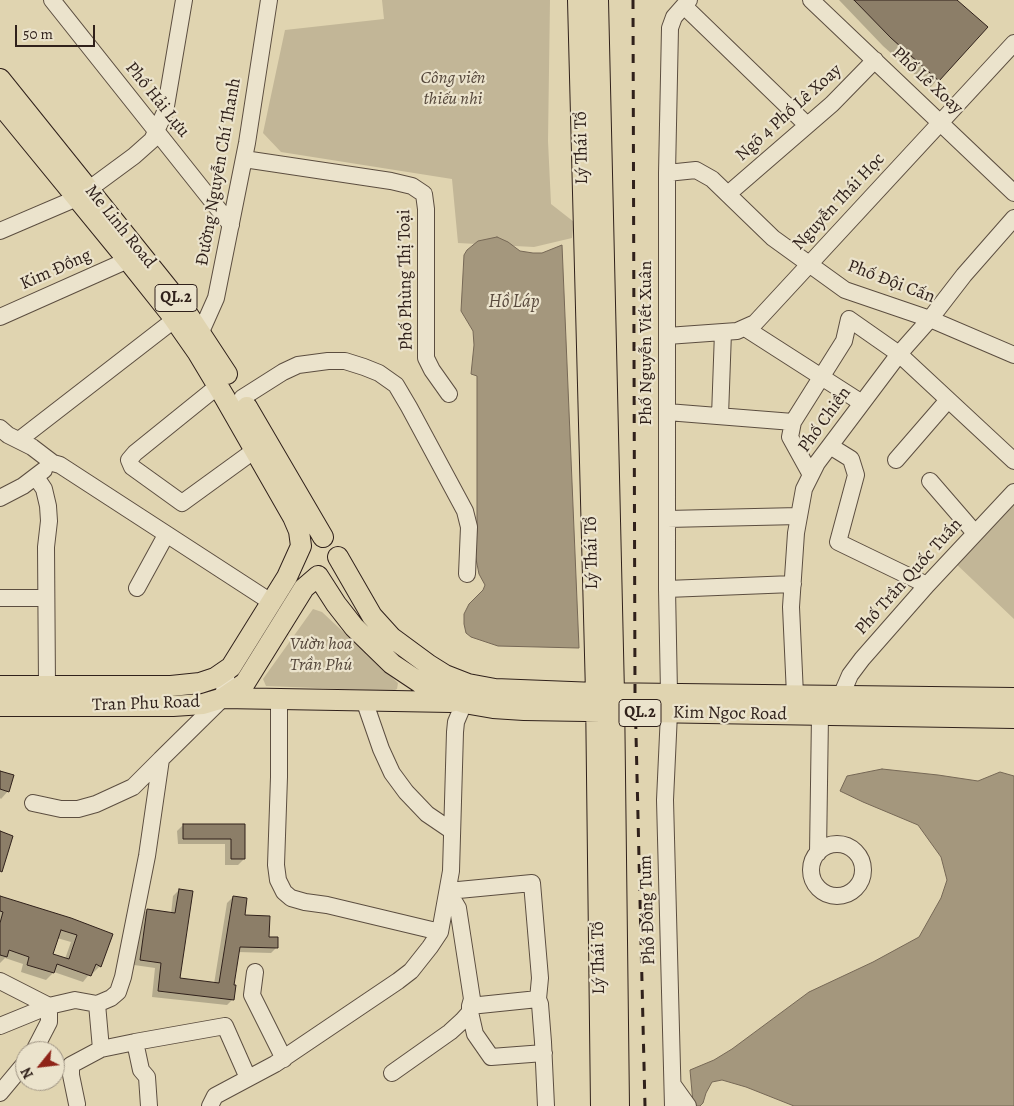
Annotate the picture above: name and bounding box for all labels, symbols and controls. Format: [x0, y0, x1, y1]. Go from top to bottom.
scale bar [18, 15, 98, 47]
text: 50 m [23, 24, 53, 44]
street label: Phố Lê Xoay [887, 43, 967, 119]
street label: Phố Hải Lựu [120, 58, 194, 142]
street label: Ngõ 4 Phố Lê Xoay [732, 60, 846, 166]
park label: Công viên thiếu nhi [421, 68, 485, 110]
street label: Đường Nguyễn Chí Thanh [192, 76, 246, 268]
street label: Lý Thái Tổ [571, 111, 593, 185]
street label: Nguyễn Thái Học [788, 149, 890, 255]
street label: Me Linh Road [80, 181, 160, 273]
street label: Phố Phùng Thị Toại [394, 209, 418, 351]
street label: Kim Đồng [17, 245, 95, 295]
street label: Phố Đội Cấn [844, 255, 938, 309]
street label: Phố Nguyễn Viết Xuân [636, 261, 658, 425]
road number: QL.2 [155, 284, 197, 312]
water label: Hồ Láp [488, 291, 540, 313]
street label: Phố Chiền [794, 383, 856, 457]
street label: Phố Trần Quốc Tuấn [851, 514, 967, 640]
street label: Lý Thái Tổ [581, 516, 603, 590]
park label: Vườn hoa Trần Phú [290, 634, 352, 676]
street label: Tran Phu Road [92, 691, 200, 717]
road number: QL.2 [619, 700, 661, 726]
street label: Kim Ngoc Road [673, 702, 787, 726]
street label: Phố Đồng Tum [635, 855, 661, 965]
street label: Lý Thái Tổ [588, 921, 610, 995]
north arrow [15, 1041, 65, 1091]
text: N [17, 1064, 38, 1082]

